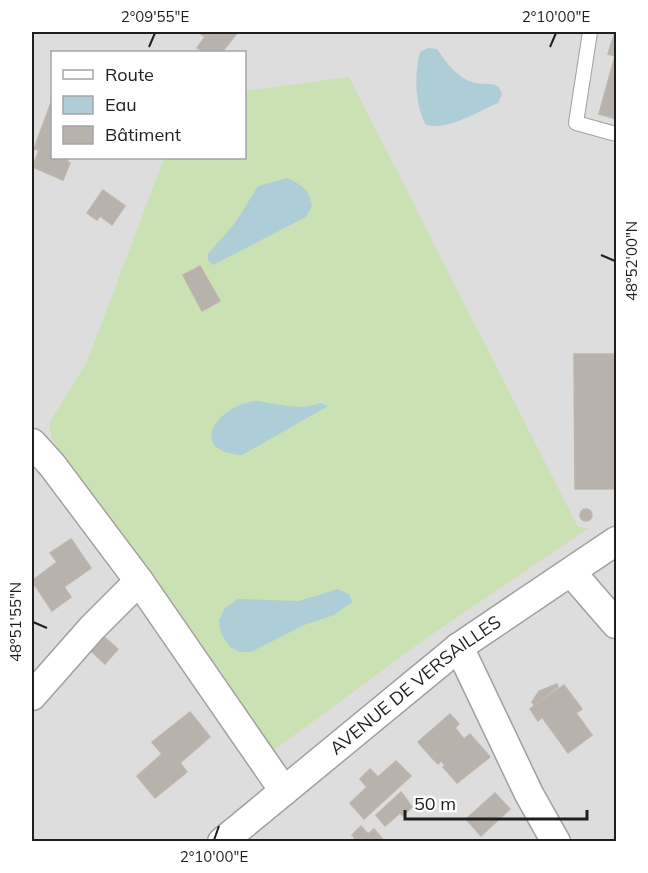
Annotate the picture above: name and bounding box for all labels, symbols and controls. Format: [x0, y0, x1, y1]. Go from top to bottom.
text: 2°09'55"E [121, 7, 189, 26]
text: 2°10'00"E [522, 7, 590, 26]
legend [51, 51, 246, 159]
text: Route [105, 63, 154, 86]
text: Eau [105, 93, 137, 116]
text: Bâtiment [105, 123, 181, 146]
text: 48°52'00"N [622, 221, 641, 301]
text: 48°51'55"N [6, 582, 25, 662]
street label: AVENUE DE VERSAILLES [325, 610, 505, 760]
scale bar [405, 783, 586, 821]
text: 50 m [414, 792, 456, 815]
text: 2°10'00"E [180, 847, 248, 866]

